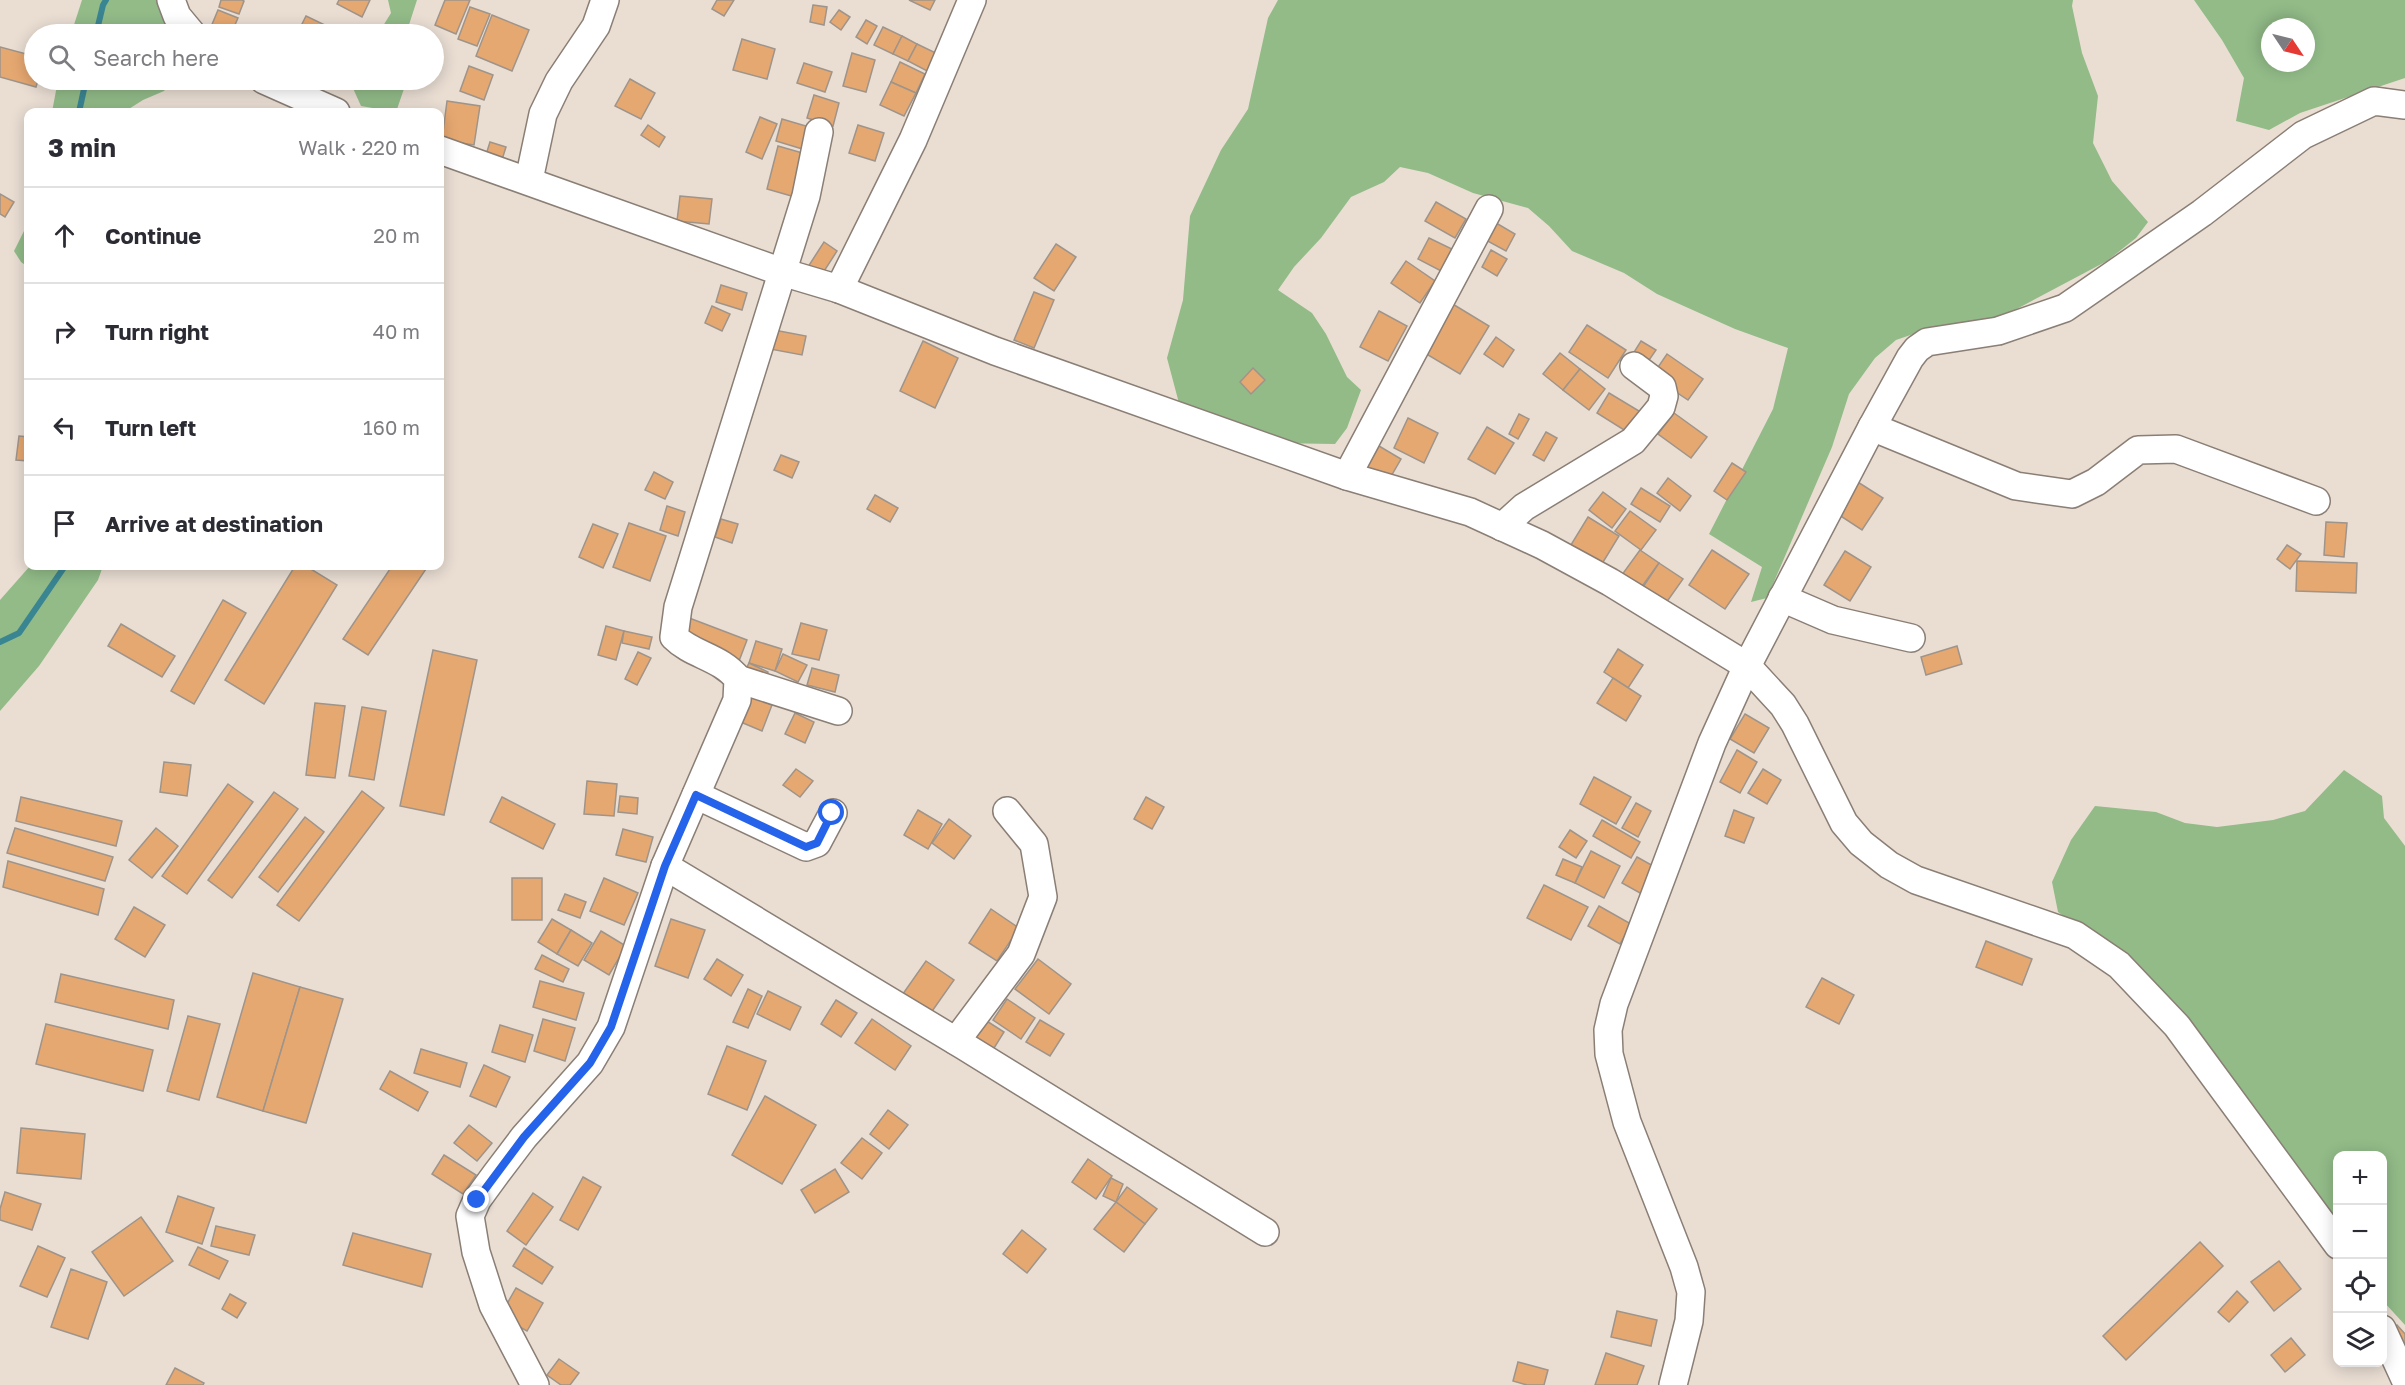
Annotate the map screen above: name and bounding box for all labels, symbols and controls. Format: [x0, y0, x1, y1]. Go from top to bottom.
north arrow [2261, 18, 2315, 72]
search box [24, 24, 444, 90]
icon: search [45, 41, 78, 74]
text: Search here [93, 44, 219, 71]
text: 3 min [48, 132, 116, 163]
text: Walk · 220 m [298, 135, 420, 159]
icon: ahead [48, 219, 81, 252]
text: Continue [105, 222, 201, 249]
text: 20 m [373, 223, 420, 247]
icon: right [48, 315, 81, 348]
text: Turn right [105, 318, 209, 345]
text: 40 m [373, 319, 420, 343]
icon: left [48, 411, 81, 444]
text: Turn left [105, 414, 196, 441]
text: 160 m [363, 415, 420, 439]
icon: arrive [48, 507, 81, 540]
text: Arrive at destination [105, 510, 323, 537]
route start [818, 799, 844, 825]
map controls [2333, 1151, 2387, 1367]
button: + [2333, 1151, 2387, 1205]
route end [463, 1186, 489, 1212]
button: − [2333, 1205, 2387, 1259]
button: locate [2333, 1259, 2387, 1313]
button: layers [2333, 1313, 2387, 1367]

